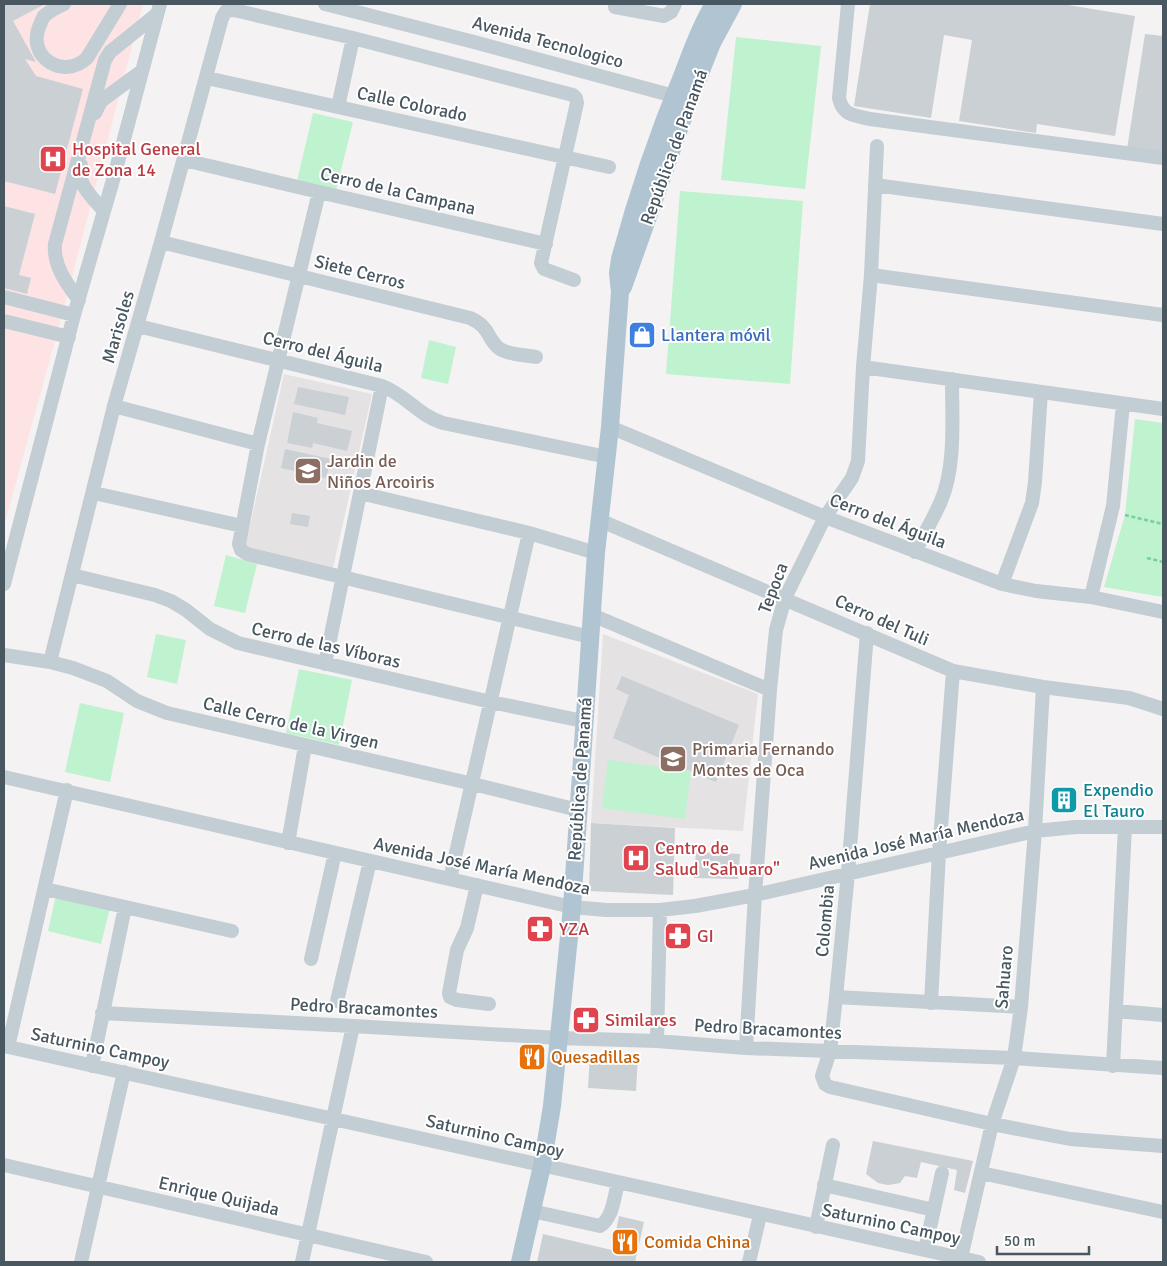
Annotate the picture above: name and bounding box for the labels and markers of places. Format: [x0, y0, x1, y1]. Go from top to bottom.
place label: Hospital General de Zona 14 [72, 138, 201, 181]
hospital icon: Hospital General de Zona 14 [38, 144, 68, 174]
shop icon: Llantera móvil [627, 320, 657, 350]
place label: Llantera móvil [661, 324, 771, 346]
place label: Jardin de Niños Arcoiris [327, 450, 435, 493]
school or university icon: Jardin de Niños Arcoiris [293, 456, 323, 486]
place label: Primaria Fernando Montes de Oca [692, 738, 834, 781]
school or university icon: Primaria Fernando Montes de Oca [658, 744, 688, 774]
place label: Expendio El Tauro [1083, 779, 1154, 822]
building icon: Expendio El Tauro [1049, 785, 1079, 815]
place label: Centro de Salud "Sahuaro" [655, 837, 780, 880]
hospital icon: Centro de Salud "Sahuaro" [621, 843, 651, 873]
pharmacy icon: YZA [525, 914, 555, 944]
place label: YZA [559, 918, 589, 940]
pharmacy icon: GI [663, 921, 693, 951]
place label: GI [697, 925, 714, 947]
pharmacy icon: Similares [571, 1005, 601, 1035]
place label: Similares [605, 1009, 677, 1031]
restaurant icon: Quesadillas [517, 1042, 547, 1072]
place label: Quesadillas [551, 1046, 640, 1068]
restaurant icon: Comida China [610, 1227, 640, 1257]
place label: Comida China [644, 1231, 750, 1253]

